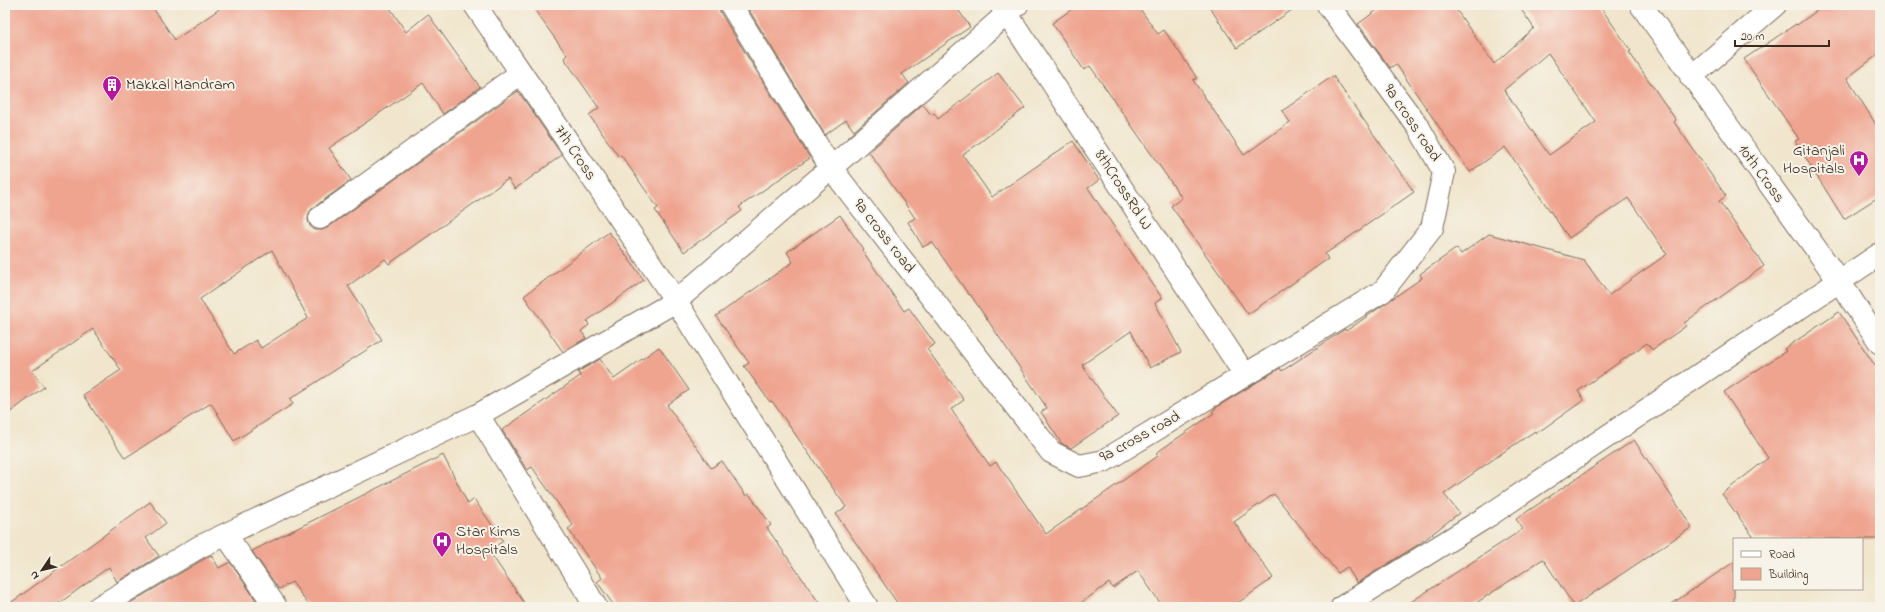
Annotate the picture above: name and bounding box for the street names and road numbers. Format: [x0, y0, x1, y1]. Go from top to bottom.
street label: 9a cross road [1377, 79, 1447, 167]
street label: 7th Cross [548, 121, 602, 185]
street label: 10th Cross [1731, 140, 1791, 208]
street label: 8thCrossRd W [1088, 145, 1158, 235]
street label: 9a cross road [847, 194, 921, 278]
street label: 9a cross road [1095, 405, 1185, 469]

